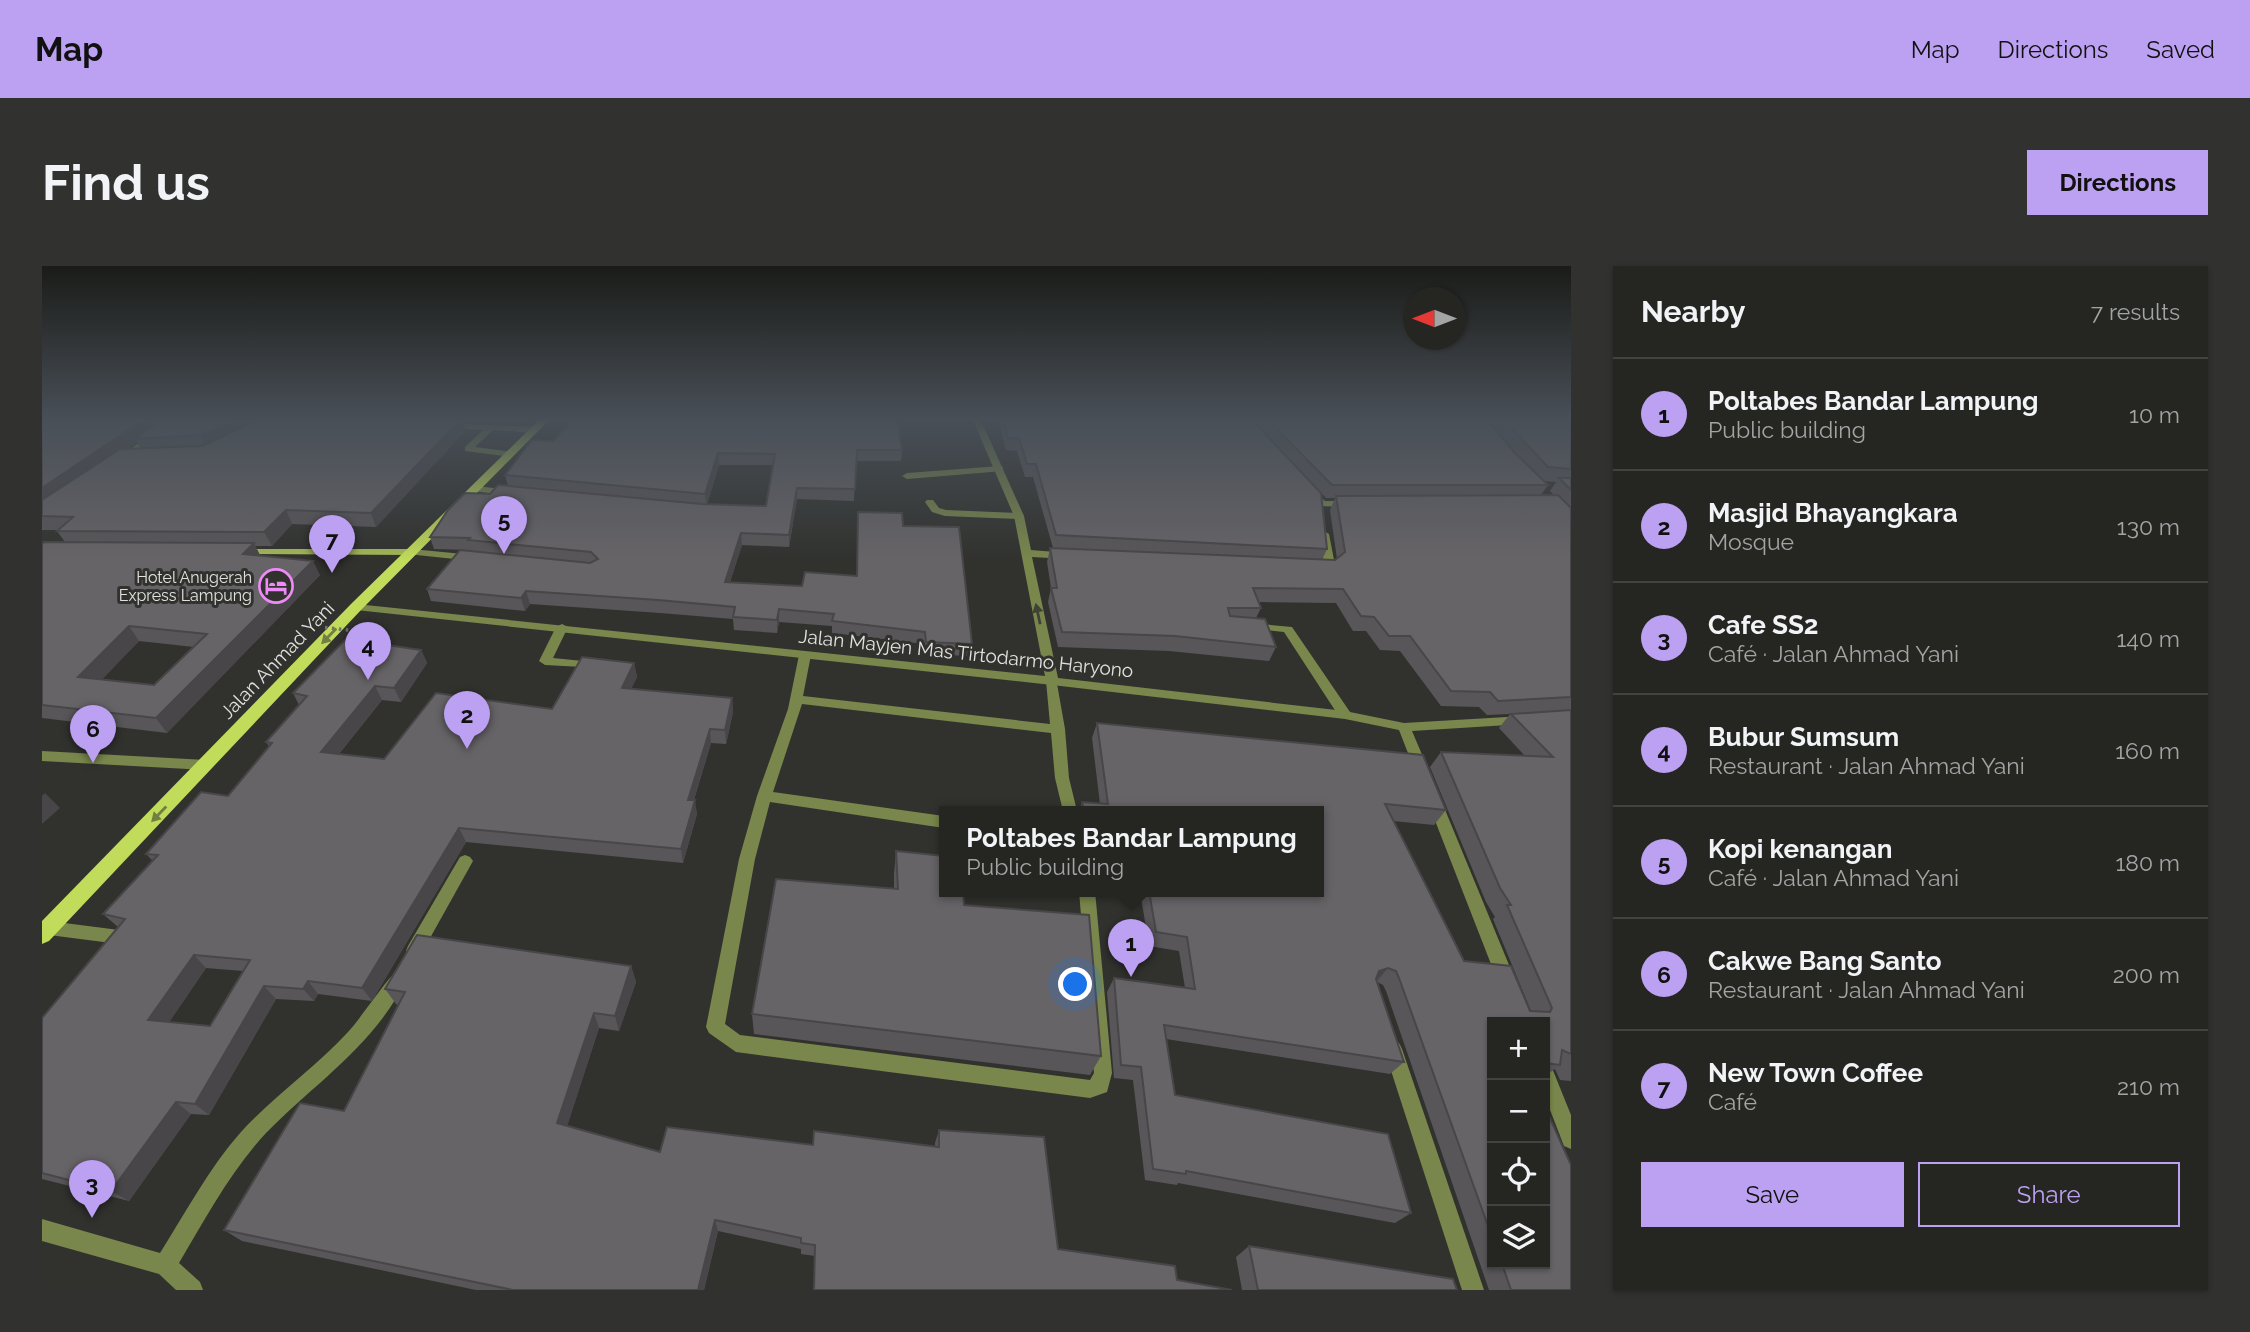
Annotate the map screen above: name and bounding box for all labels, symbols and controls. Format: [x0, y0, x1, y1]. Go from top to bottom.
text: Map [35, 30, 103, 69]
text: Map [1911, 35, 1960, 64]
text: Directions [1998, 35, 2108, 64]
text: Saved [2146, 35, 2215, 64]
button: Directions [2027, 150, 2208, 215]
text: Find us [42, 154, 210, 211]
north arrow [1403, 287, 1466, 350]
text: Nearby [1641, 294, 1745, 329]
text: 7 results [2091, 298, 2180, 325]
text: Poltabes Bandar Lampung [1708, 386, 2039, 416]
text: 1 [1658, 401, 1670, 428]
text: 10 m [2129, 401, 2180, 428]
text: Public building [1708, 416, 1866, 443]
pin: 5 [481, 496, 527, 554]
text: Masjid Bhayangkara [1708, 498, 1958, 528]
text: 2 [1658, 513, 1670, 540]
text: 130 m [2117, 513, 2180, 540]
pin: 7 [309, 515, 355, 573]
text: Mosque [1708, 528, 1794, 555]
hotel icon: Hotel Anugerah Express Lampung [257, 567, 295, 605]
place label: Hotel Anugerah Express Lampung [119, 568, 252, 605]
street label: Jalan Ahmad Yani [216, 597, 338, 723]
one-way arrow [1032, 603, 1043, 625]
text: Cafe SS2 [1708, 610, 1819, 640]
pin: 4 [345, 622, 391, 680]
street label: Jalan Mayjen Mas Tirtodarmo Haryono [798, 624, 1134, 682]
text: 3 [1658, 625, 1670, 652]
text: 140 m [2117, 625, 2180, 652]
one-way arrow [321, 627, 337, 644]
text: Café · Jalan Ahmad Yani [1708, 640, 1959, 667]
pin: 2 [444, 691, 490, 749]
pin: 6 [70, 705, 116, 763]
text: Bubur Sumsum [1708, 722, 1899, 752]
text: 4 [1657, 737, 1671, 764]
text: 160 m [2115, 737, 2180, 764]
text: Restaurant · Jalan Ahmad Yani [1708, 752, 2025, 779]
one-way arrow [151, 805, 167, 822]
popup [939, 806, 1324, 897]
text: Poltabes Bandar Lampung [966, 823, 1297, 853]
text: Kopi kenangan [1708, 834, 1892, 864]
text: 5 [1658, 849, 1670, 876]
text: 180 m [2115, 849, 2180, 876]
text: Public building [966, 853, 1124, 880]
text: Café · Jalan Ahmad Yani [1708, 864, 1959, 891]
pin: 1 [1108, 919, 1154, 977]
text: Cakwe Bang Santo [1708, 946, 1941, 976]
text: 6 [1657, 961, 1671, 988]
text: 200 m [2113, 961, 2180, 988]
your location [1058, 967, 1092, 1001]
text: Restaurant · Jalan Ahmad Yani [1708, 976, 2025, 1003]
map controls [1487, 1017, 1550, 1269]
button: + [1487, 1017, 1550, 1080]
text: New Town Coffee [1708, 1058, 1923, 1088]
text: 7 [1658, 1073, 1670, 1100]
text: 210 m [2117, 1073, 2180, 1100]
button: − [1487, 1080, 1550, 1143]
text: Café [1708, 1088, 1757, 1115]
button: locate [1487, 1143, 1550, 1206]
pin: 3 [69, 1160, 115, 1218]
button: Save [1641, 1162, 1904, 1227]
button: Share [1918, 1162, 2180, 1227]
button: layers [1487, 1206, 1550, 1269]

